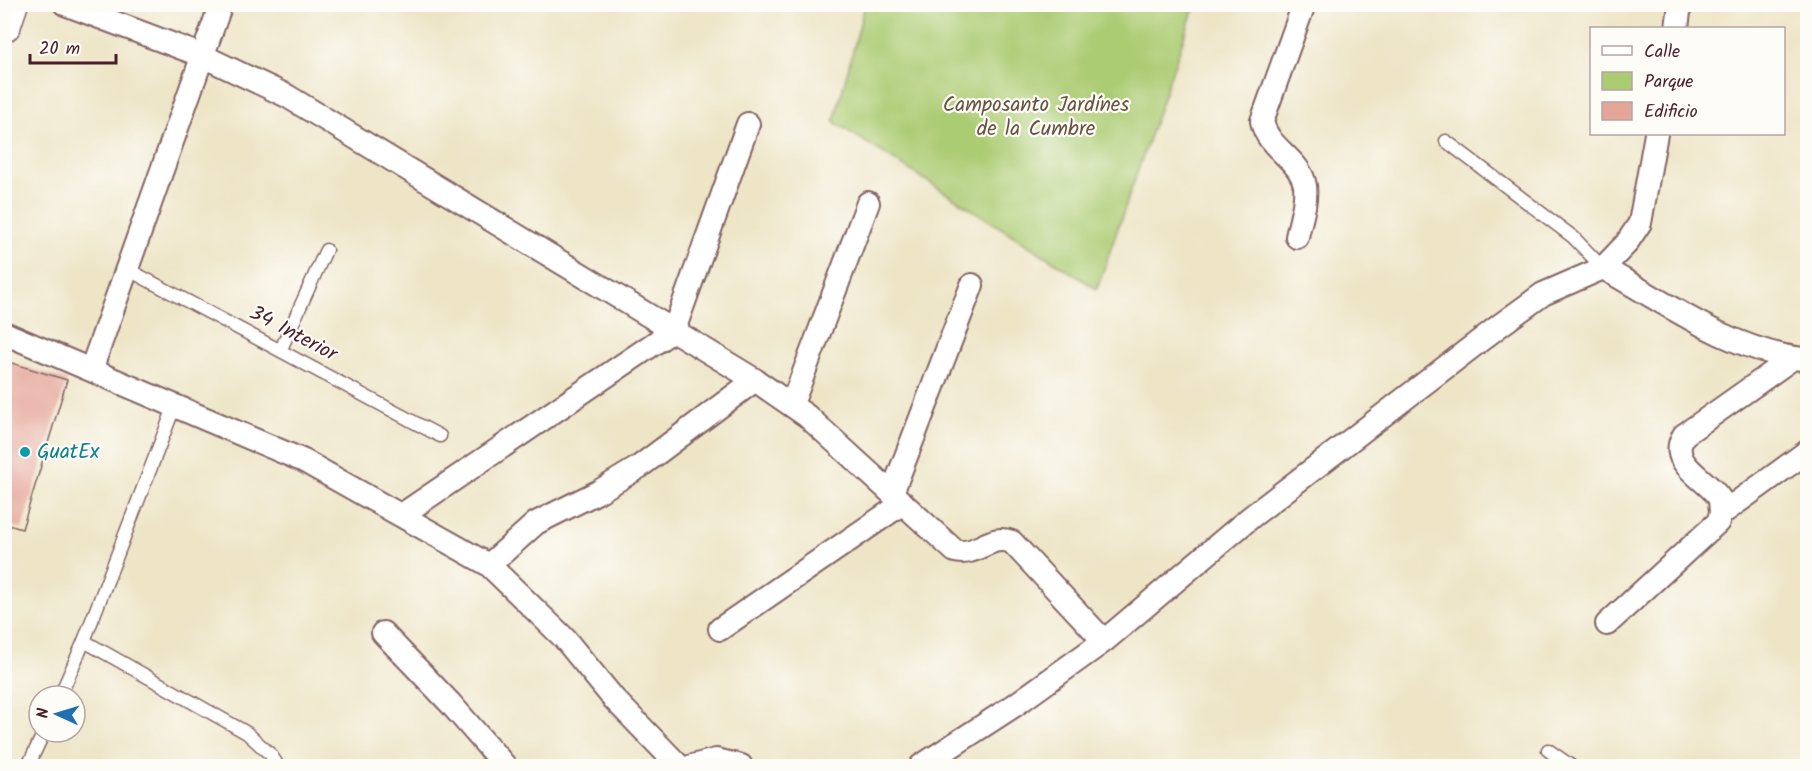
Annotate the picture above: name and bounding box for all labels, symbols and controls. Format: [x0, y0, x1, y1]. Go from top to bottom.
scale bar [30, 27, 116, 65]
legend [1590, 27, 1785, 135]
text: 20 m [39, 35, 80, 64]
text: Calle [1644, 38, 1680, 67]
text: Parque [1644, 68, 1693, 97]
park label: Camposanto Jardínes de la Cumbre [943, 89, 1129, 146]
text: Edificio [1644, 98, 1698, 127]
street label: 34 Interior [243, 297, 344, 372]
place label: GuatEx [37, 436, 100, 469]
marker: GuatEx [18, 445, 32, 459]
north arrow [27, 684, 87, 744]
text: N [31, 707, 56, 719]

